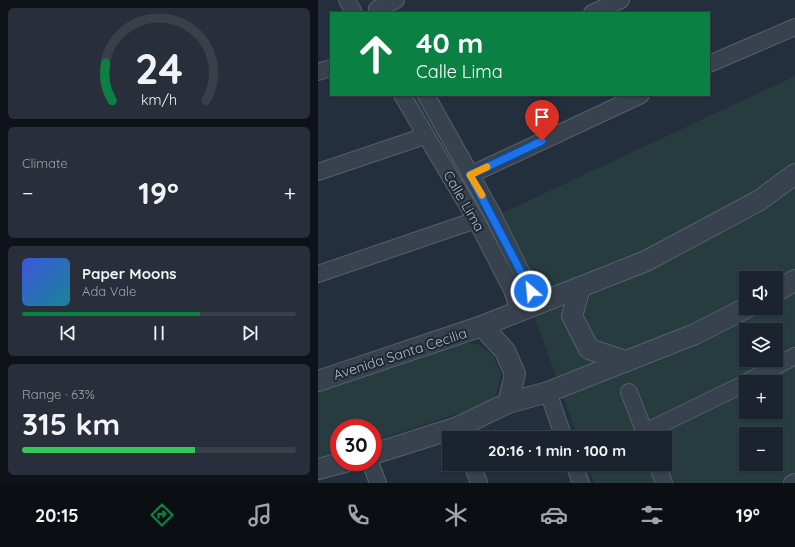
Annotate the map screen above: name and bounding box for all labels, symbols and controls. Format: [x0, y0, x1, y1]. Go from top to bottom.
text: 40 m [416, 25, 483, 60]
icon: ahead [350, 28, 402, 80]
text: 24 [135, 42, 183, 94]
text: Calle Lima [416, 60, 503, 83]
text: km/h [141, 91, 177, 109]
pin [525, 100, 559, 141]
icon: arrive [531, 106, 553, 128]
text: Climate [22, 155, 68, 171]
street label: Calle Lima [439, 167, 489, 235]
text: 19° [138, 174, 179, 212]
text: − [22, 179, 33, 207]
text: + [284, 179, 296, 207]
text: Paper Moons [82, 264, 177, 283]
position arrow [510, 270, 552, 312]
map controls [739, 271, 783, 471]
button: sound [739, 271, 783, 315]
text: Ada Vale [82, 283, 136, 299]
icon: previous [57, 322, 79, 344]
icon: pause [148, 322, 170, 344]
icon: next [239, 322, 261, 344]
button: layers [739, 323, 783, 367]
street label: Avenida Santa Cecilia [331, 324, 469, 384]
button: + [739, 375, 783, 419]
text: Range · 63% [22, 386, 95, 402]
text: 315 km [22, 405, 120, 443]
speed limit sign: 30 [330, 419, 382, 471]
button: − [739, 427, 783, 471]
text: 20:16 · 1 min · 100 m [488, 441, 626, 460]
icon: directions [148, 501, 176, 529]
icon: music [246, 501, 274, 529]
icon: phone [344, 501, 372, 529]
icon: climate [442, 501, 470, 529]
icon: car [540, 501, 568, 529]
icon: filters [638, 501, 666, 529]
text: 20:15 [35, 504, 79, 527]
text: 19° [736, 504, 760, 527]

